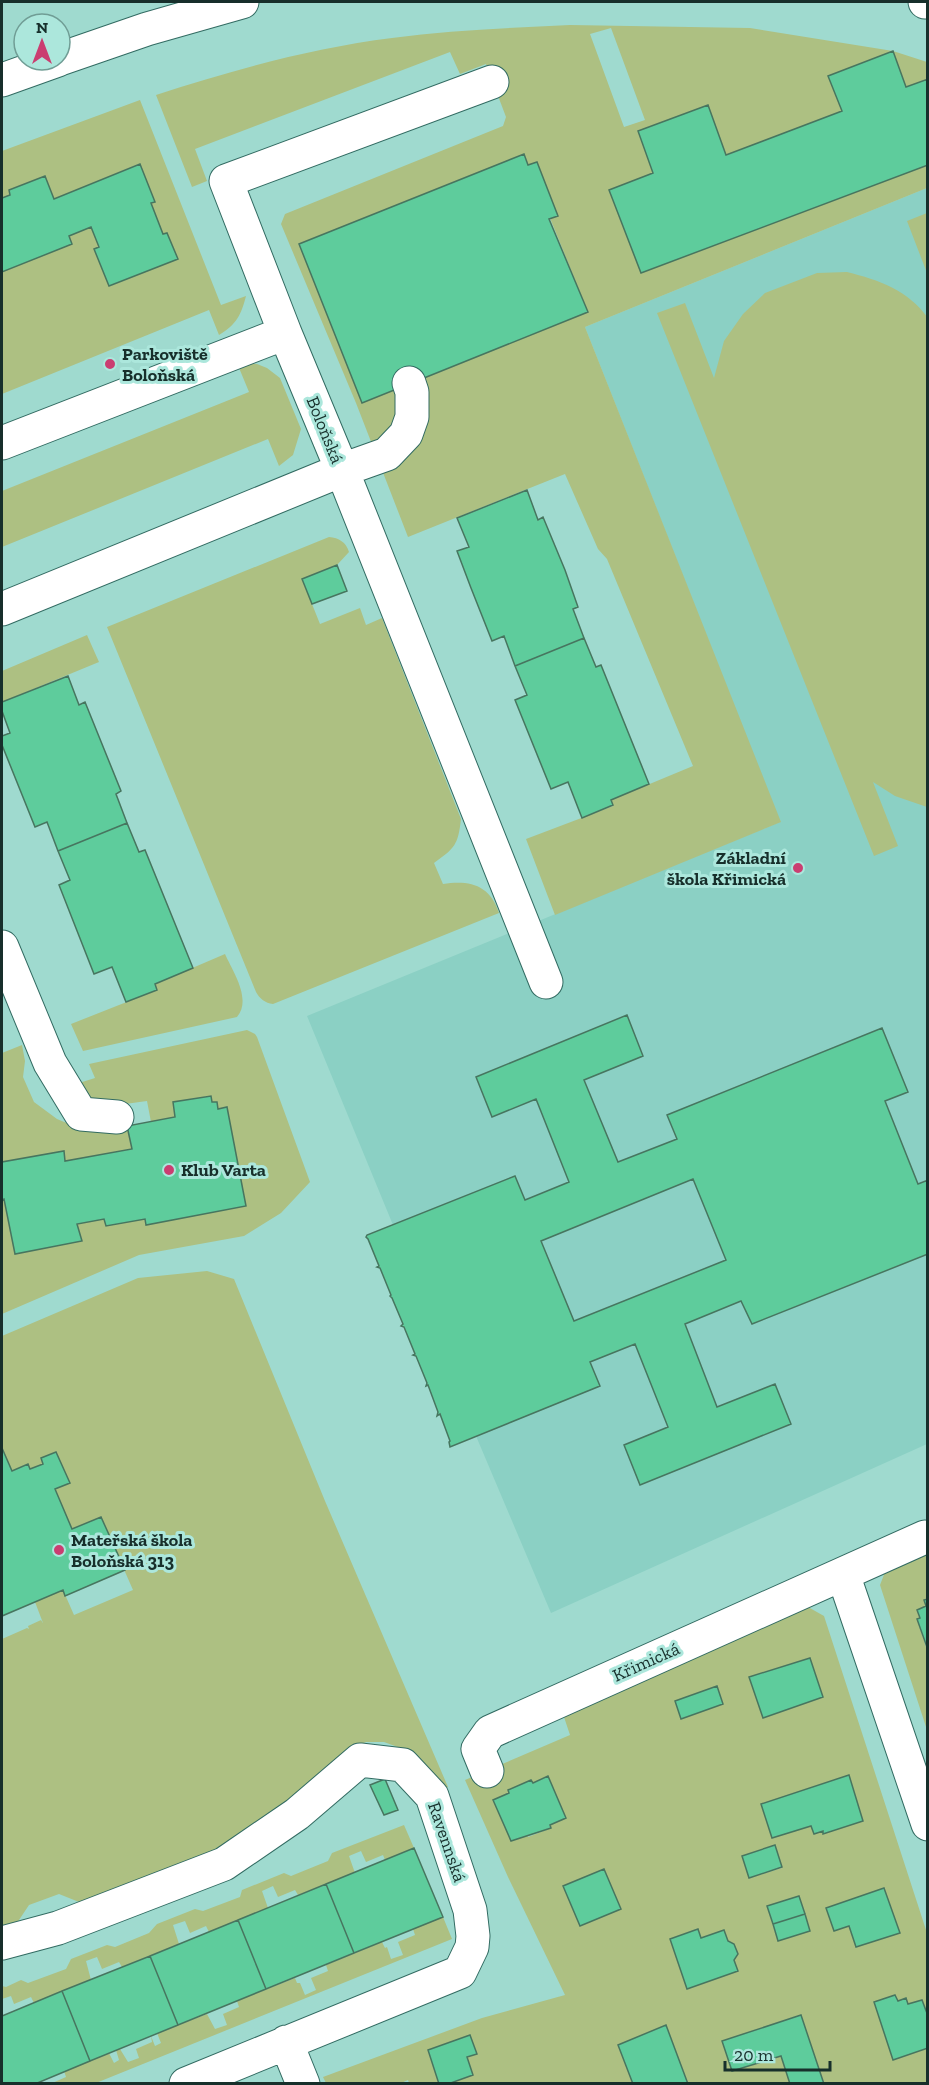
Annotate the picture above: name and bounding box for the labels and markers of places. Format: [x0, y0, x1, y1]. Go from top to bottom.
place label: Parkoviště Boloňská [122, 343, 208, 386]
marker: Parkoviště Boloňská [103, 357, 117, 371]
place label: Základní škola Křimická [667, 847, 787, 890]
marker: Základní škola Křimická [791, 861, 805, 875]
place label: Klub Varta [181, 1159, 266, 1181]
marker: Klub Varta [162, 1163, 176, 1177]
place label: Mateřská škola Boloňská 313 [71, 1529, 192, 1572]
marker: Mateřská škola Boloňská 313 [52, 1543, 66, 1557]

